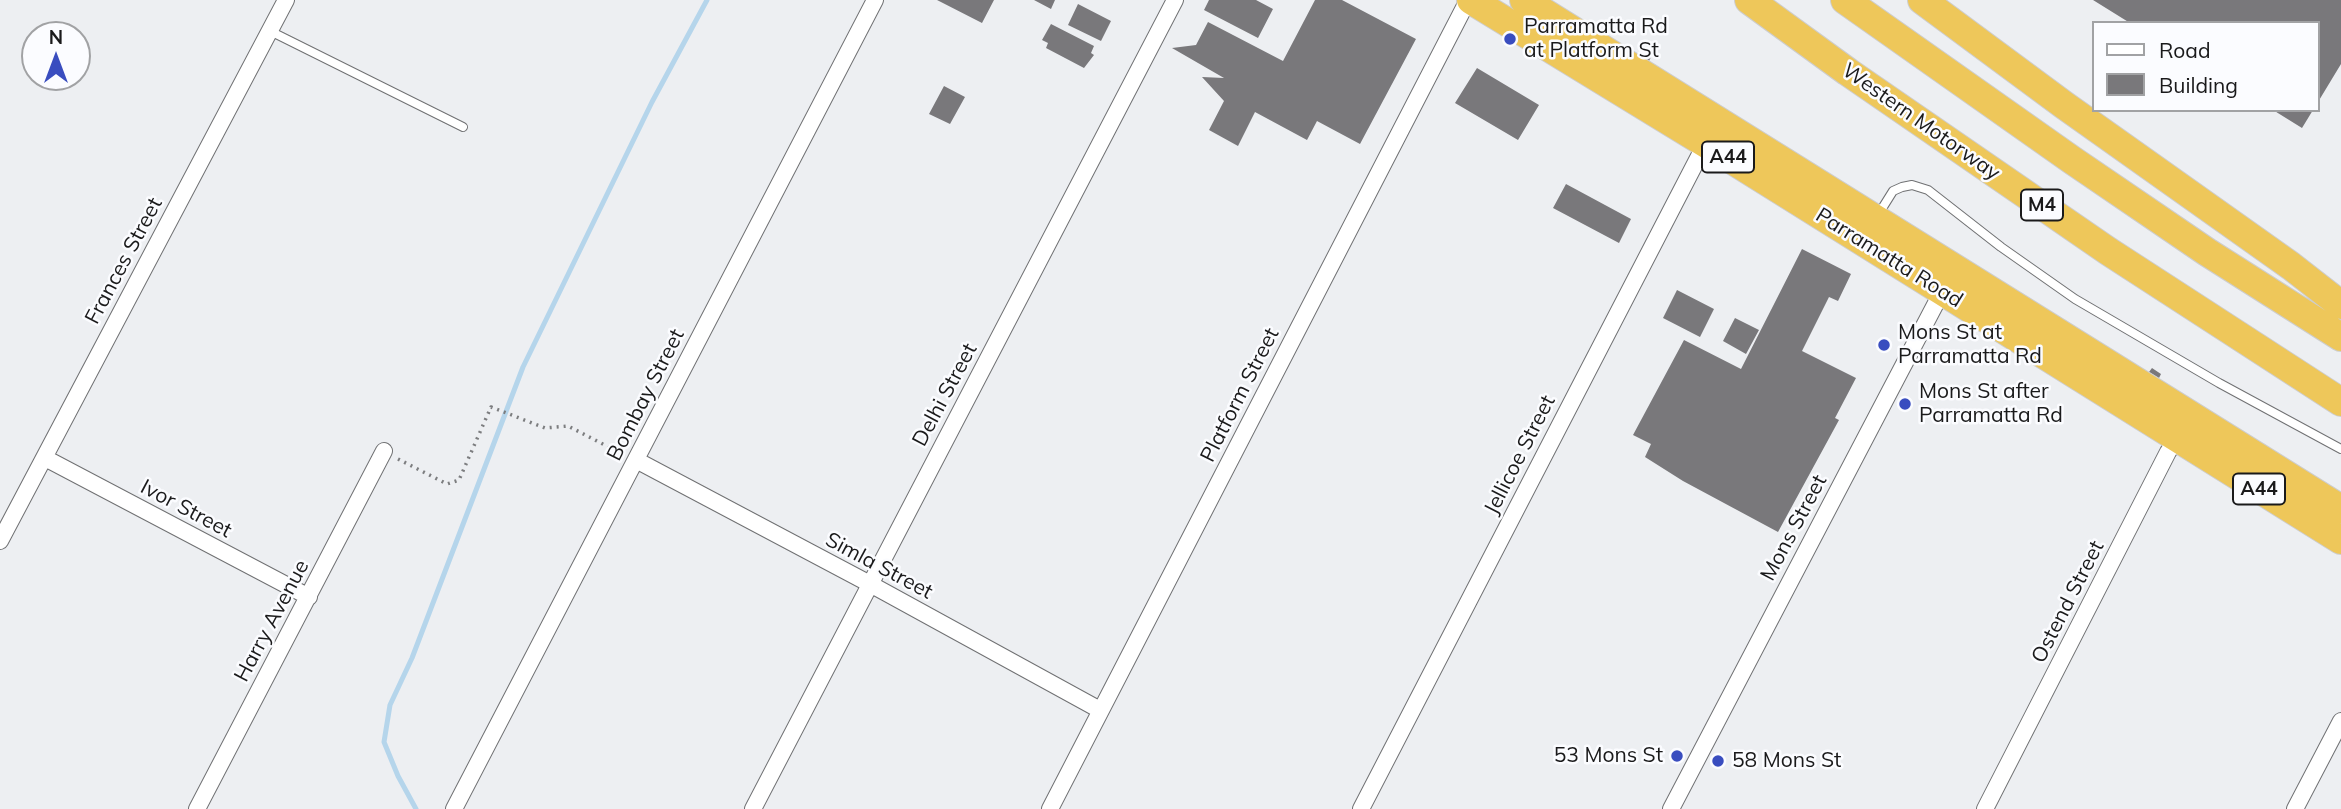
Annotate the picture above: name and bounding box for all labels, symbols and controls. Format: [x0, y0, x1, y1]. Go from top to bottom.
place label: Parramatta Rd at Platform St [1524, 14, 1668, 64]
north arrow [21, 21, 91, 91]
legend [2092, 21, 2320, 112]
text: N [49, 25, 63, 49]
marker: Parramatta Rd at Platform St [1502, 31, 1518, 47]
text: Road [2159, 37, 2210, 63]
street label: Western Motorway [1837, 58, 2005, 186]
text: Building [2159, 72, 2238, 98]
road number: A44 [1702, 141, 1754, 172]
road number: M4 [2021, 190, 2063, 220]
street label: Frances Street [80, 193, 168, 329]
street label: Parramatta Road [1811, 203, 1967, 313]
place label: Mons St at Parramatta Rd [1898, 320, 2042, 370]
street label: Platform Street [1195, 324, 1285, 466]
street label: Bombay Street [602, 325, 690, 465]
marker: Mons St at Parramatta Rd [1876, 337, 1892, 353]
street label: Delhi Street [907, 339, 983, 451]
place label: Mons St after Parramatta Rd [1919, 379, 2063, 429]
street label: Jellicoe Street [1479, 391, 1561, 519]
marker: Mons St after Parramatta Rd [1897, 396, 1913, 412]
street label: Mons Street [1756, 471, 1832, 585]
street label: Ivor Street [136, 474, 236, 544]
road number: A44 [2233, 474, 2285, 504]
street label: Simla Street [821, 527, 937, 605]
street label: Ostend Street [2026, 537, 2110, 667]
street label: Harry Avenue [229, 556, 315, 686]
place label: 53 Mons St [1554, 743, 1663, 769]
marker: 53 Mons St [1669, 748, 1685, 764]
place label: 58 Mons St [1732, 748, 1841, 774]
marker: 58 Mons St [1710, 753, 1726, 769]

